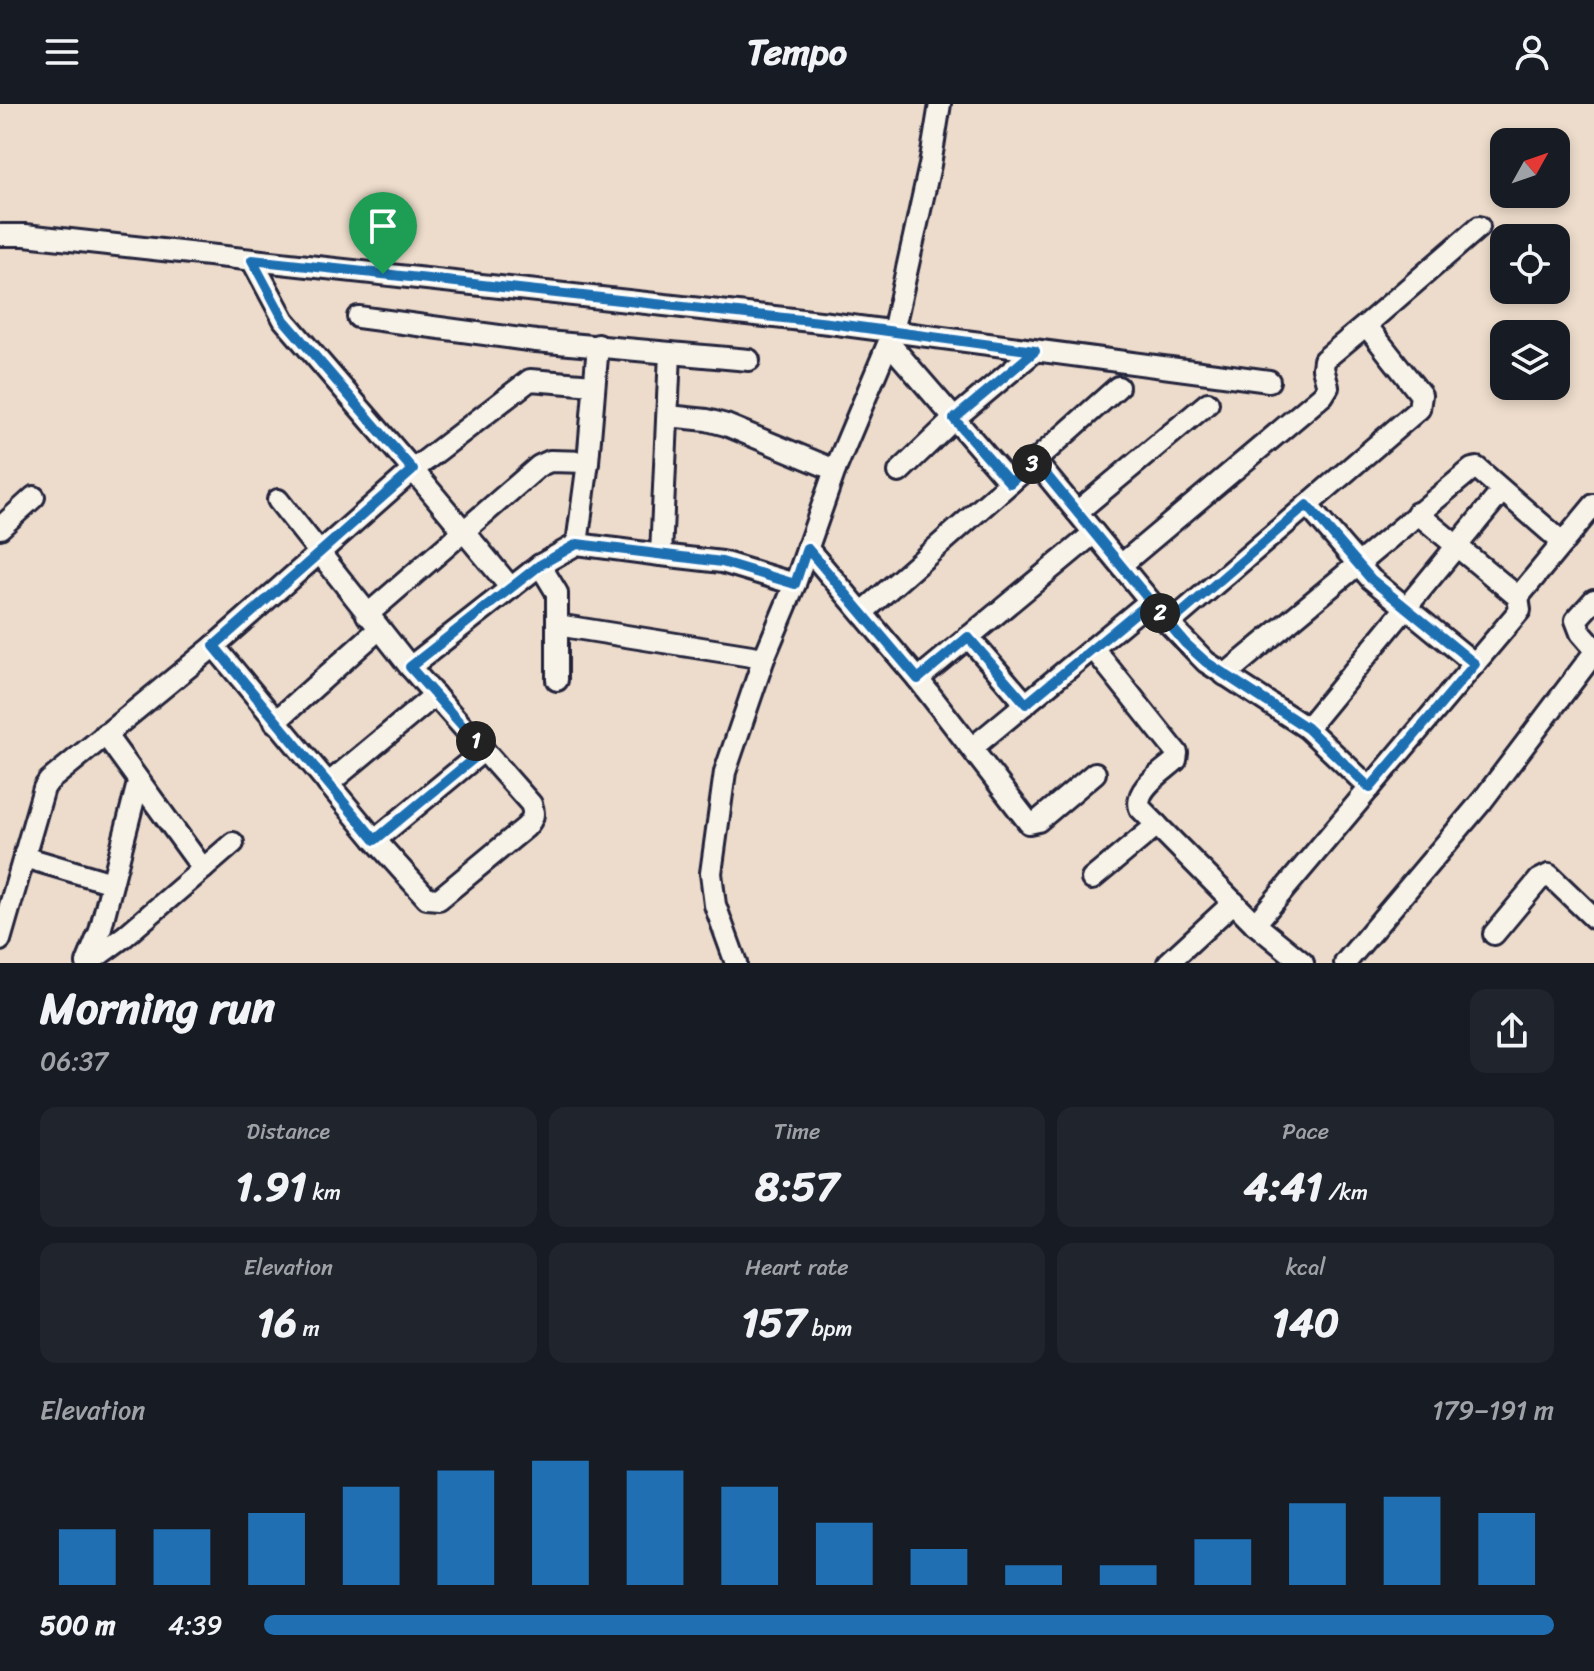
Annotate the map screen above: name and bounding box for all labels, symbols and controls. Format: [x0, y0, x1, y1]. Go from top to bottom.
text: Tempo [747, 20, 847, 84]
icon: menu [40, 30, 84, 74]
icon: person [1510, 30, 1554, 74]
north arrow [1490, 128, 1570, 208]
map controls [1490, 128, 1570, 400]
pin [349, 192, 417, 274]
icon: arrive [361, 204, 405, 248]
button: locate [1490, 224, 1570, 304]
button: layers [1490, 320, 1570, 400]
pin: 3 [1012, 444, 1052, 484]
text: 3 [1026, 444, 1038, 483]
pin: 2 [1140, 593, 1180, 633]
text: 2 [1154, 593, 1166, 632]
pin: 1 [456, 721, 496, 761]
text: 1 [471, 721, 481, 760]
text: Morning run [40, 969, 275, 1047]
button: share [1470, 989, 1554, 1073]
text: 06:37 [40, 1038, 108, 1084]
text: Distance [247, 1112, 330, 1151]
text: Time [774, 1112, 820, 1151]
text: Pace [1282, 1112, 1329, 1151]
text: 1.91 [236, 1151, 307, 1222]
text: 8:57 [755, 1151, 839, 1222]
text: 4:41 [1243, 1151, 1323, 1222]
text: km [307, 1173, 341, 1212]
text: /km [1323, 1173, 1368, 1212]
text: Elevation [244, 1248, 333, 1287]
text: Heart rate [745, 1248, 849, 1287]
text: kcal [1286, 1248, 1326, 1287]
text: 16 [257, 1287, 297, 1358]
text: 157 [742, 1287, 806, 1358]
text: 140 [1272, 1287, 1339, 1358]
text: m [297, 1309, 320, 1348]
text: bpm [806, 1309, 852, 1348]
text: Elevation [40, 1387, 145, 1433]
text: 179–191 m [1432, 1387, 1554, 1433]
text: 500 m [40, 1602, 115, 1648]
text: 4:39 [168, 1602, 222, 1648]

